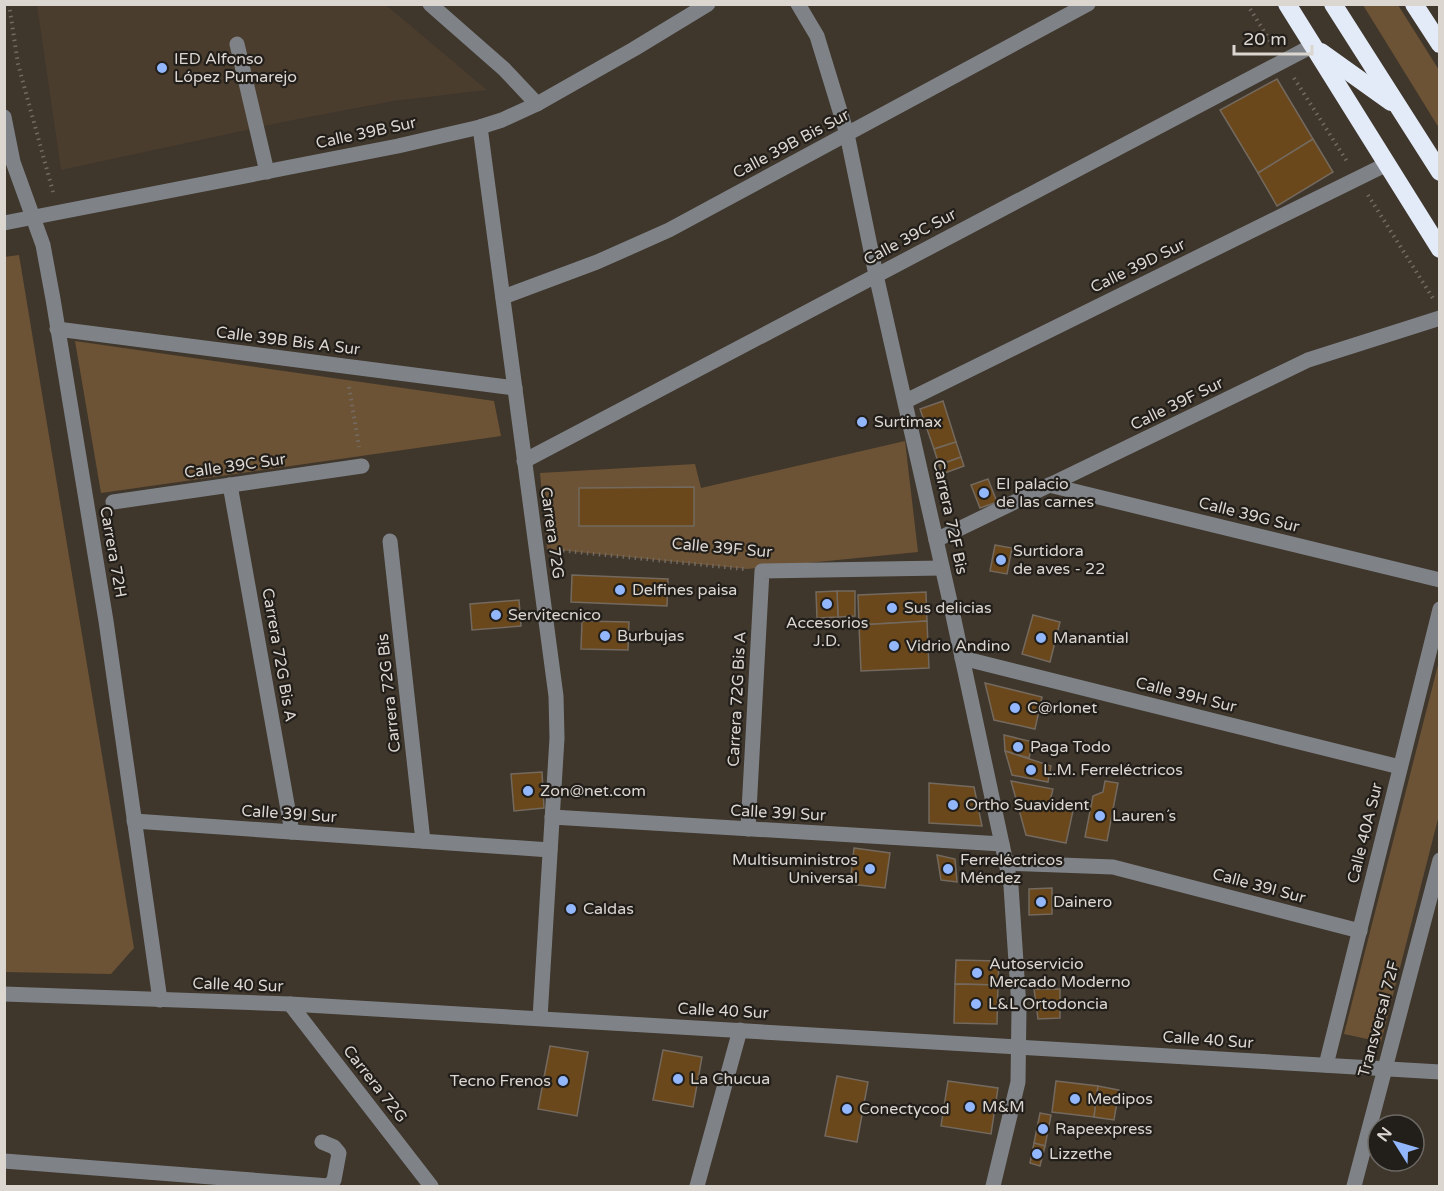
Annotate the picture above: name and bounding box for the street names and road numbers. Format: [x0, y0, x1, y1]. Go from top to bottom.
street label: Calle 39B Bis Sur [729, 104, 853, 183]
street label: Calle 39B Sur [314, 112, 419, 153]
street label: Calle 39C Sur [860, 204, 961, 270]
street label: Calle 39D Sur [1087, 234, 1190, 298]
street label: Calle 39B Bis A Sur [215, 322, 362, 360]
street label: Calle 39F Sur [1127, 373, 1227, 435]
street label: Calle 39C Sur [183, 449, 288, 483]
street label: Carrera 72F Bis [928, 458, 972, 576]
street label: Carrera 72G [536, 486, 568, 580]
street label: Calle 39G Sur [1196, 493, 1302, 537]
street label: Carrera 72H [95, 505, 131, 599]
street label: Calle 39F Sur [671, 534, 774, 562]
street label: Carrera 72G Bis A [257, 587, 301, 724]
street label: Carrera 72G Bis A [723, 631, 751, 767]
street label: Carrera 72G Bis [373, 633, 405, 753]
street label: Calle 39H Sur [1134, 673, 1239, 717]
street label: Calle 40A Sur [1343, 780, 1387, 885]
street label: Calle 39I Sur [241, 801, 338, 827]
street label: Calle 39I Sur [730, 801, 827, 826]
street label: Calle 39I Sur [1210, 864, 1309, 908]
street label: Transversal 72F [1354, 958, 1404, 1079]
street label: Calle 40 Sur [192, 973, 285, 997]
street label: Calle 40 Sur [677, 999, 770, 1023]
street label: Calle 40 Sur [1162, 1027, 1255, 1053]
street label: Carrera 72G [339, 1041, 411, 1127]

